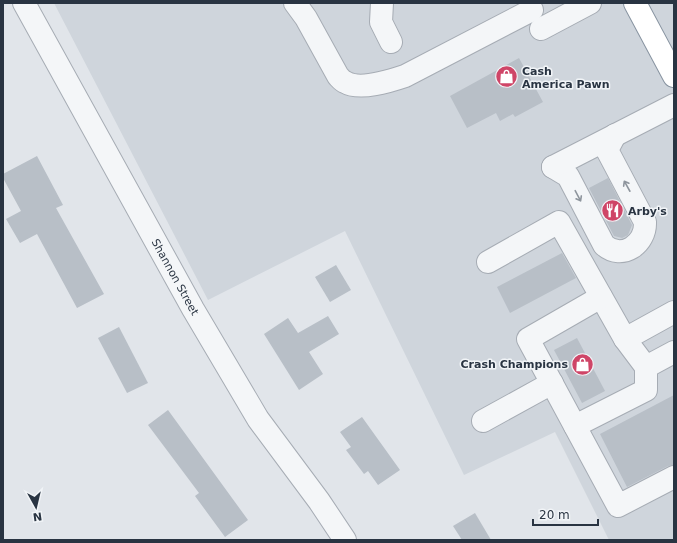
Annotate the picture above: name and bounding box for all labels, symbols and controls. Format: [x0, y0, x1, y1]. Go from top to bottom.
shop icon: Cash America Pawn [494, 64, 520, 90]
place label: Cash America Pawn [522, 65, 610, 91]
one-way arrow [622, 180, 630, 192]
one-way arrow [575, 189, 582, 201]
restaurant icon: Arby's [599, 198, 625, 224]
place label: Arby's [628, 205, 667, 218]
street label: Shannon Street [149, 236, 202, 318]
shop icon: Crash Champions [570, 351, 596, 377]
place label: Crash Champions [461, 358, 568, 371]
north arrow [16, 487, 56, 527]
scale bar [533, 501, 598, 527]
text: 20 m [539, 508, 570, 522]
text: N [32, 509, 43, 523]

